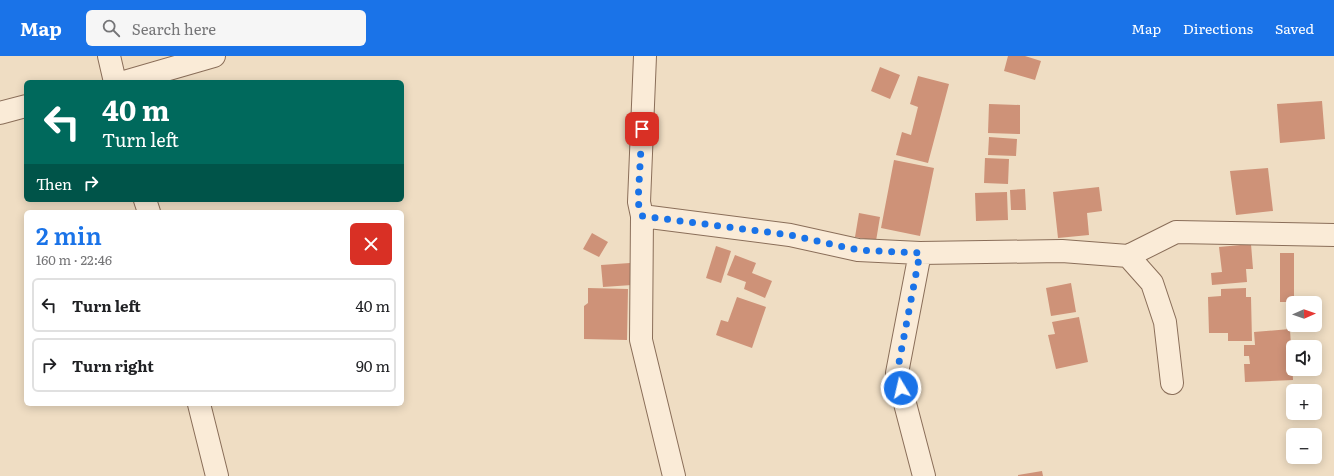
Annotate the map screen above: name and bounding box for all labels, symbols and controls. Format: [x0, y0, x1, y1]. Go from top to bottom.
search box [86, 10, 366, 46]
text: Map [20, 14, 62, 42]
icon: search [100, 17, 122, 39]
text: Search here [132, 17, 216, 40]
text: Map [1131, 18, 1161, 38]
text: Directions [1183, 18, 1253, 38]
text: Saved [1275, 18, 1314, 38]
text: 40 m [102, 88, 170, 130]
icon: left [36, 96, 88, 148]
pin [625, 112, 659, 146]
icon: arrive [631, 118, 653, 140]
text: Turn left [102, 126, 179, 153]
text: Then [36, 172, 72, 195]
icon: right [80, 172, 102, 194]
text: 2 min [36, 217, 102, 252]
button: close [350, 223, 392, 265]
text: 160 m · 22:46 [36, 250, 112, 269]
icon: left [38, 294, 60, 316]
text: Turn left [72, 294, 141, 317]
text: 40 m [356, 294, 390, 317]
north arrow [1286, 296, 1322, 332]
map controls [1286, 296, 1322, 464]
button: sound [1286, 340, 1322, 376]
icon: right [38, 354, 60, 376]
text: Turn right [72, 354, 154, 377]
text: 90 m [356, 354, 390, 377]
position arrow [880, 367, 922, 409]
button: + [1286, 384, 1322, 420]
button: − [1286, 428, 1322, 464]

